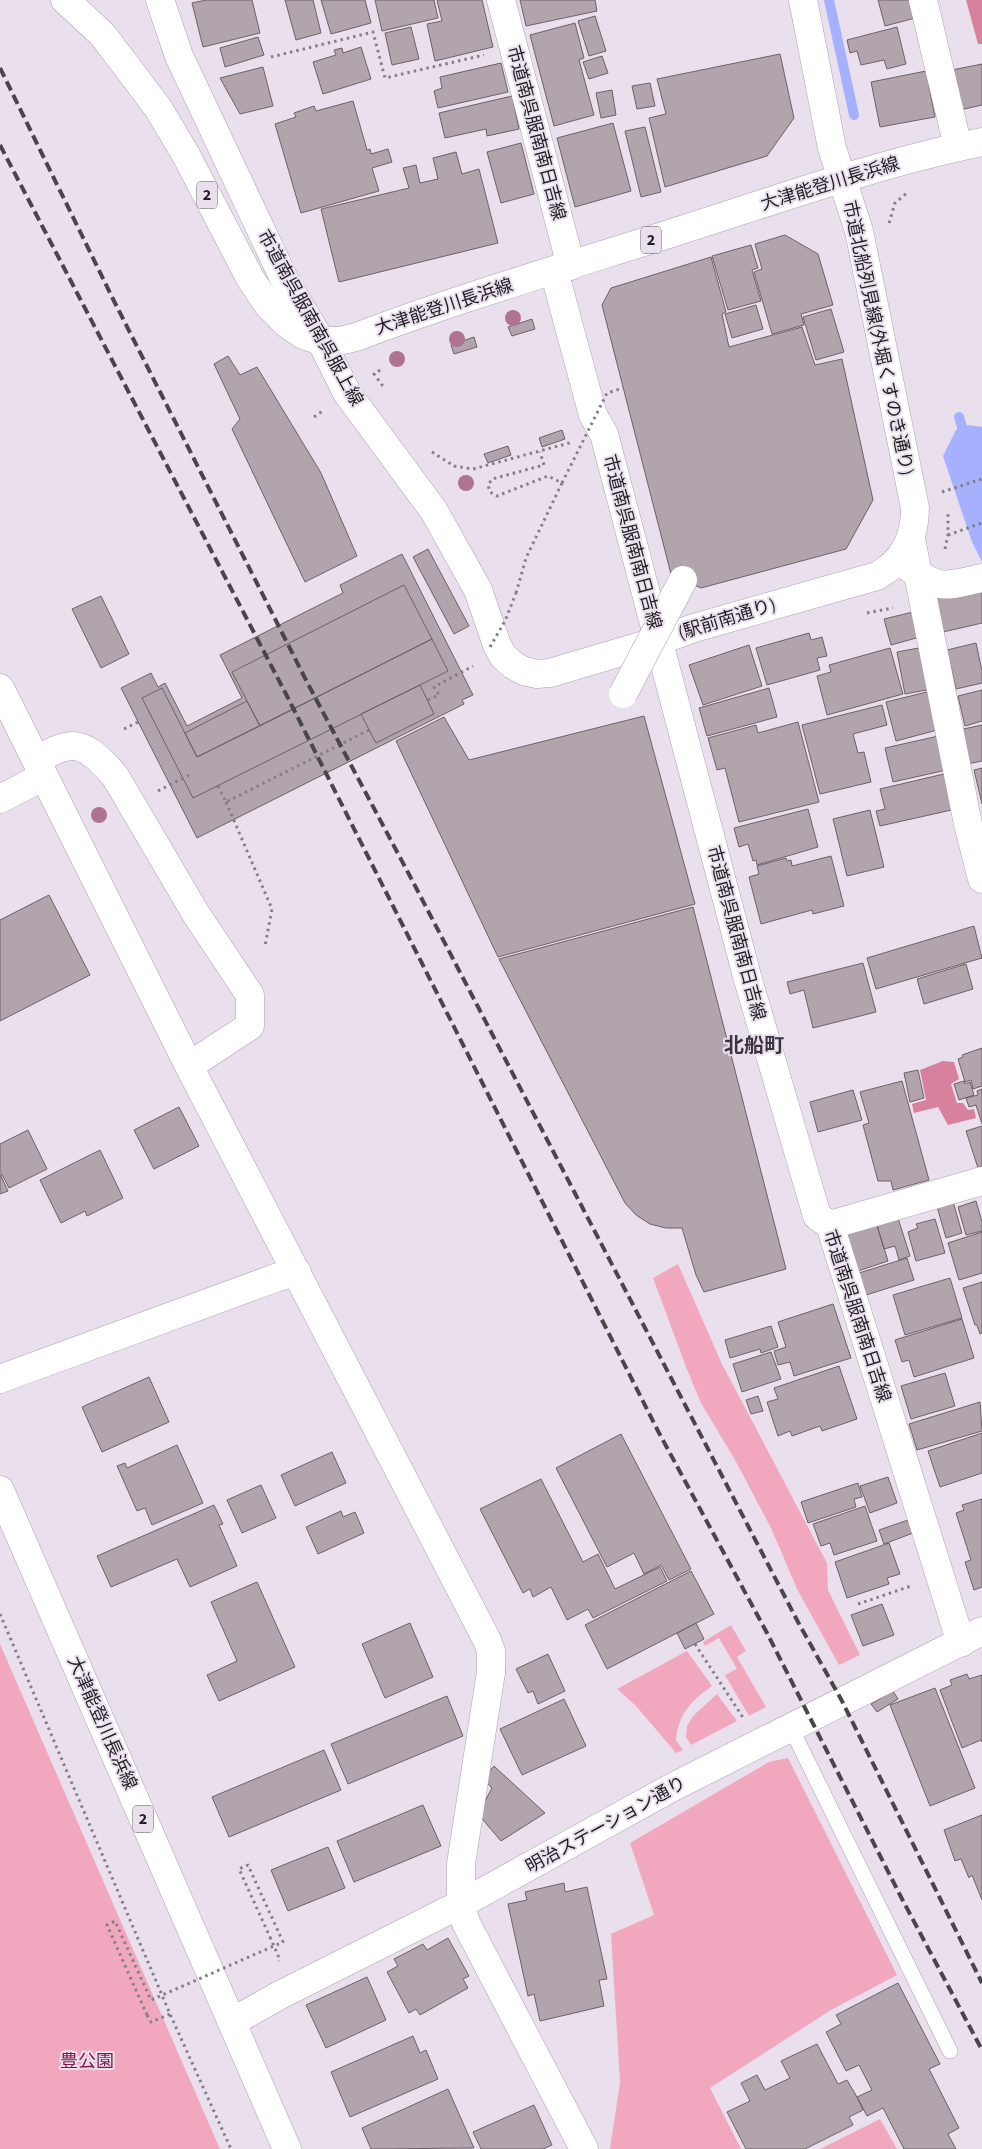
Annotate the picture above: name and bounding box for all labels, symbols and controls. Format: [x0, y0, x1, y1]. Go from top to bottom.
street label: 市道南呉服南南日吉線 [501, 43, 571, 223]
street label: 大津能登川長浜線 [757, 151, 903, 217]
road number: 2 [197, 182, 217, 208]
street label: 市道北船列見線(外堀くすのき通り) [837, 198, 919, 478]
street label: 市道南呉服南南呉服上線 [251, 225, 369, 411]
road number: 2 [641, 226, 661, 254]
street label: 大津能登川長浜線 [372, 273, 516, 341]
street label: 市道南呉服南南日吉線 [597, 452, 667, 632]
street label: (駅前南通り) [675, 592, 779, 646]
street label: 市道南呉服南南日吉線 [701, 843, 771, 1023]
district label: 北船町 [724, 1032, 784, 1060]
street label: 市道南呉服南南日吉線 [817, 1227, 897, 1405]
street label: 大津能登川長浜線 [61, 1652, 143, 1794]
street label: 明治ステーション通り [521, 1771, 691, 1879]
road number: 2 [133, 1806, 153, 1832]
park label: 豊公園 [60, 2049, 114, 2074]

